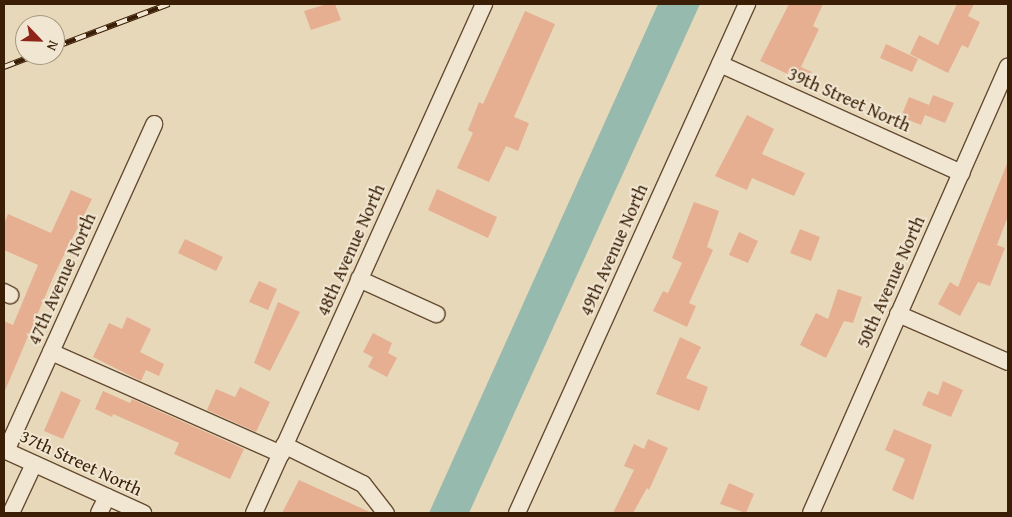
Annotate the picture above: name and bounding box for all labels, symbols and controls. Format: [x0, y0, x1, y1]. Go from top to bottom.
north arrow [15, 15, 65, 65]
text: N [42, 37, 64, 54]
street label: 39th Street North [784, 63, 914, 137]
street label: 48th Avenue North [312, 181, 390, 319]
street label: 49th Avenue North [575, 181, 653, 319]
street label: 47th Avenue North [23, 210, 101, 348]
street label: 50th Avenue North [852, 213, 930, 351]
street label: 37th Street North [17, 425, 145, 501]

